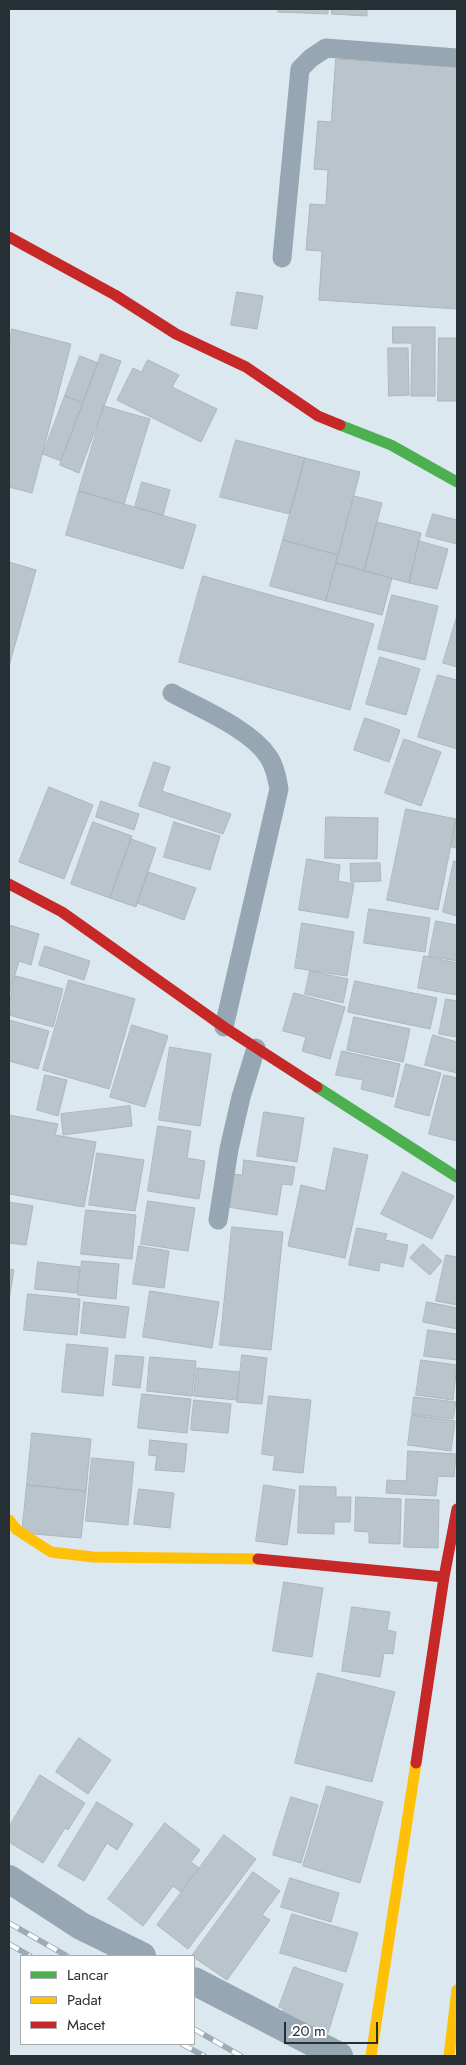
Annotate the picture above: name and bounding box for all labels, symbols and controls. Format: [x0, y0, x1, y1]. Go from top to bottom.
legend [20, 1955, 195, 2045]
text: Lancar [67, 1964, 108, 1986]
text: Padat [67, 1989, 101, 2011]
scale bar [286, 2012, 380, 2044]
text: Macet [67, 2014, 105, 2036]
text: 20 m [292, 2020, 326, 2042]

